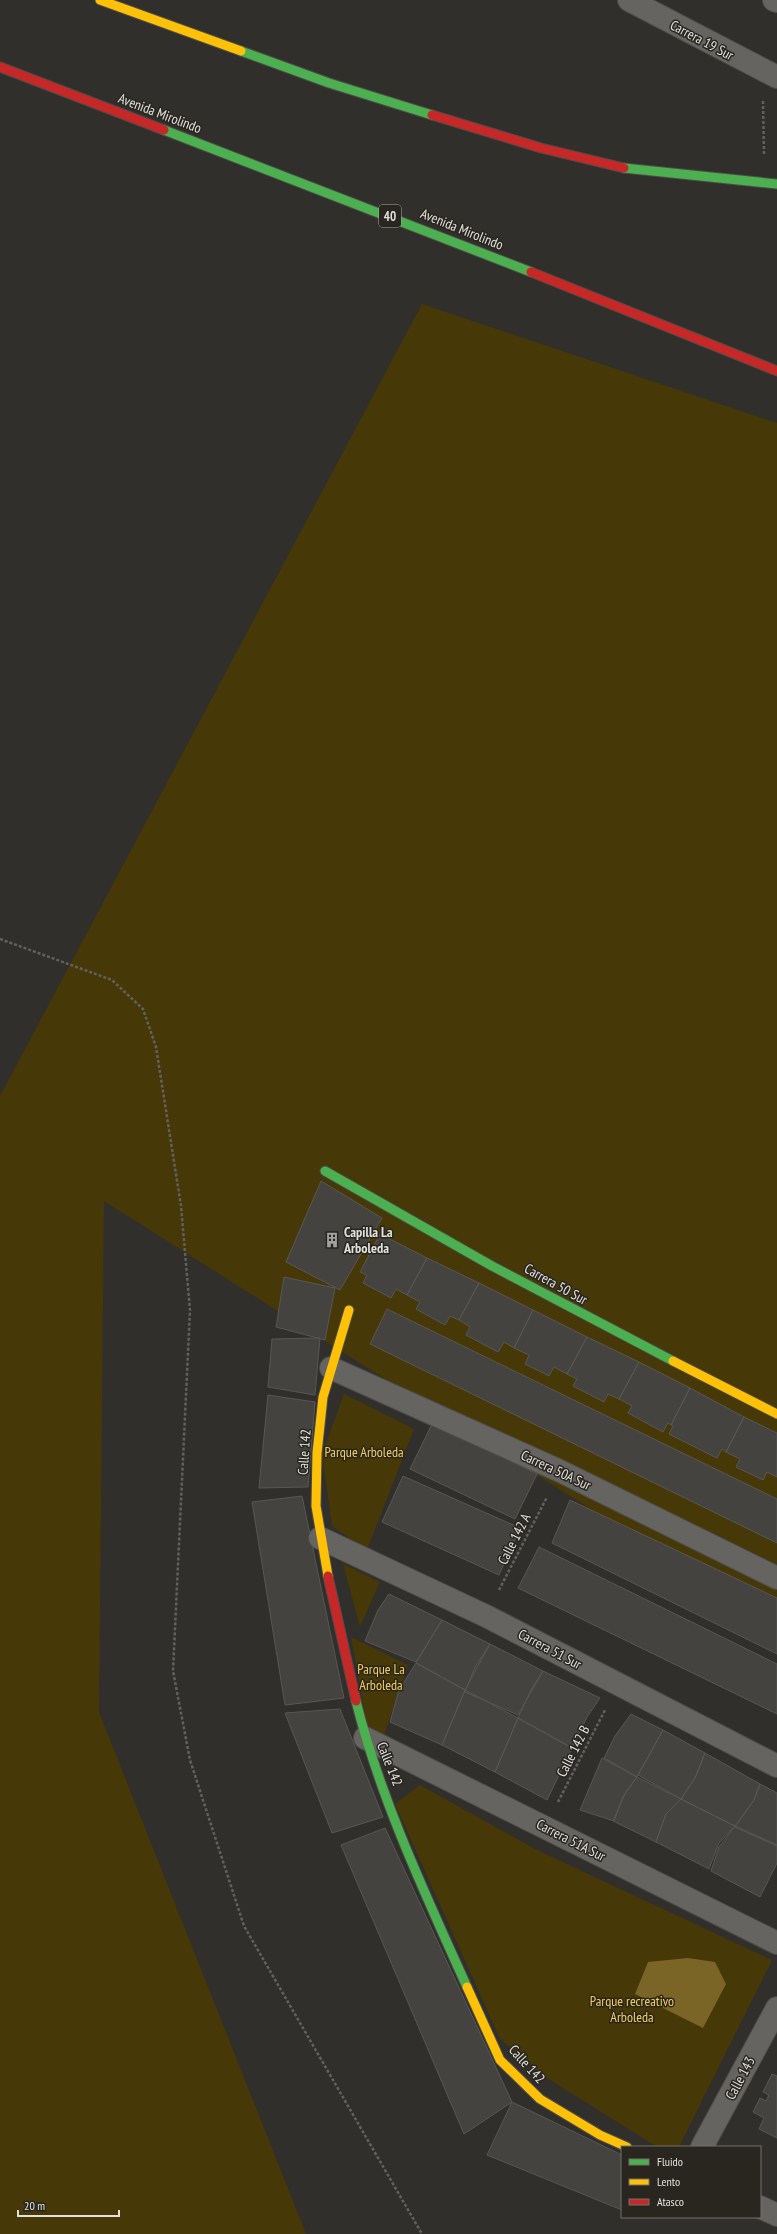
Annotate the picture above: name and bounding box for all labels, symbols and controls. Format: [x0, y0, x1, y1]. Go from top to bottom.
street label: Carrera 19 Sur [667, 16, 737, 64]
street label: Avenida Mirolindo [116, 89, 204, 137]
street label: Avenida Mirolindo [418, 204, 506, 254]
road number: 40 [379, 205, 401, 227]
place label: Capilla La Arboleda [343, 1223, 393, 1257]
building icon: Capilla La Arboleda [323, 1231, 341, 1249]
street label: Carrera 50 Sur [521, 1259, 591, 1309]
street label: Calle 142 [293, 1428, 315, 1476]
park label: Parque Arboleda [324, 1443, 404, 1461]
street label: Carrera 50A Sur [518, 1446, 594, 1494]
street label: Calle 142 A [493, 1510, 535, 1568]
street label: Carrera 51 Sur [515, 1625, 585, 1673]
park label: Parque La Arboleda [357, 1660, 405, 1694]
street label: Calle 142 B [552, 1722, 594, 1780]
street label: Calle 142 [373, 1739, 407, 1789]
street label: Carrera 51A Sur [533, 1815, 609, 1865]
park label: Parque recreativo Arboleda [590, 1992, 674, 2026]
street label: Calle 142 [505, 2041, 549, 2087]
street label: Calle 143 [721, 2053, 759, 2103]
legend [621, 2146, 761, 2218]
text: Fluido [657, 2154, 683, 2169]
text: Lento [657, 2174, 680, 2189]
scale bar [18, 2192, 119, 2218]
text: Atasco [657, 2194, 684, 2209]
text: 20 m [24, 2198, 45, 2213]

